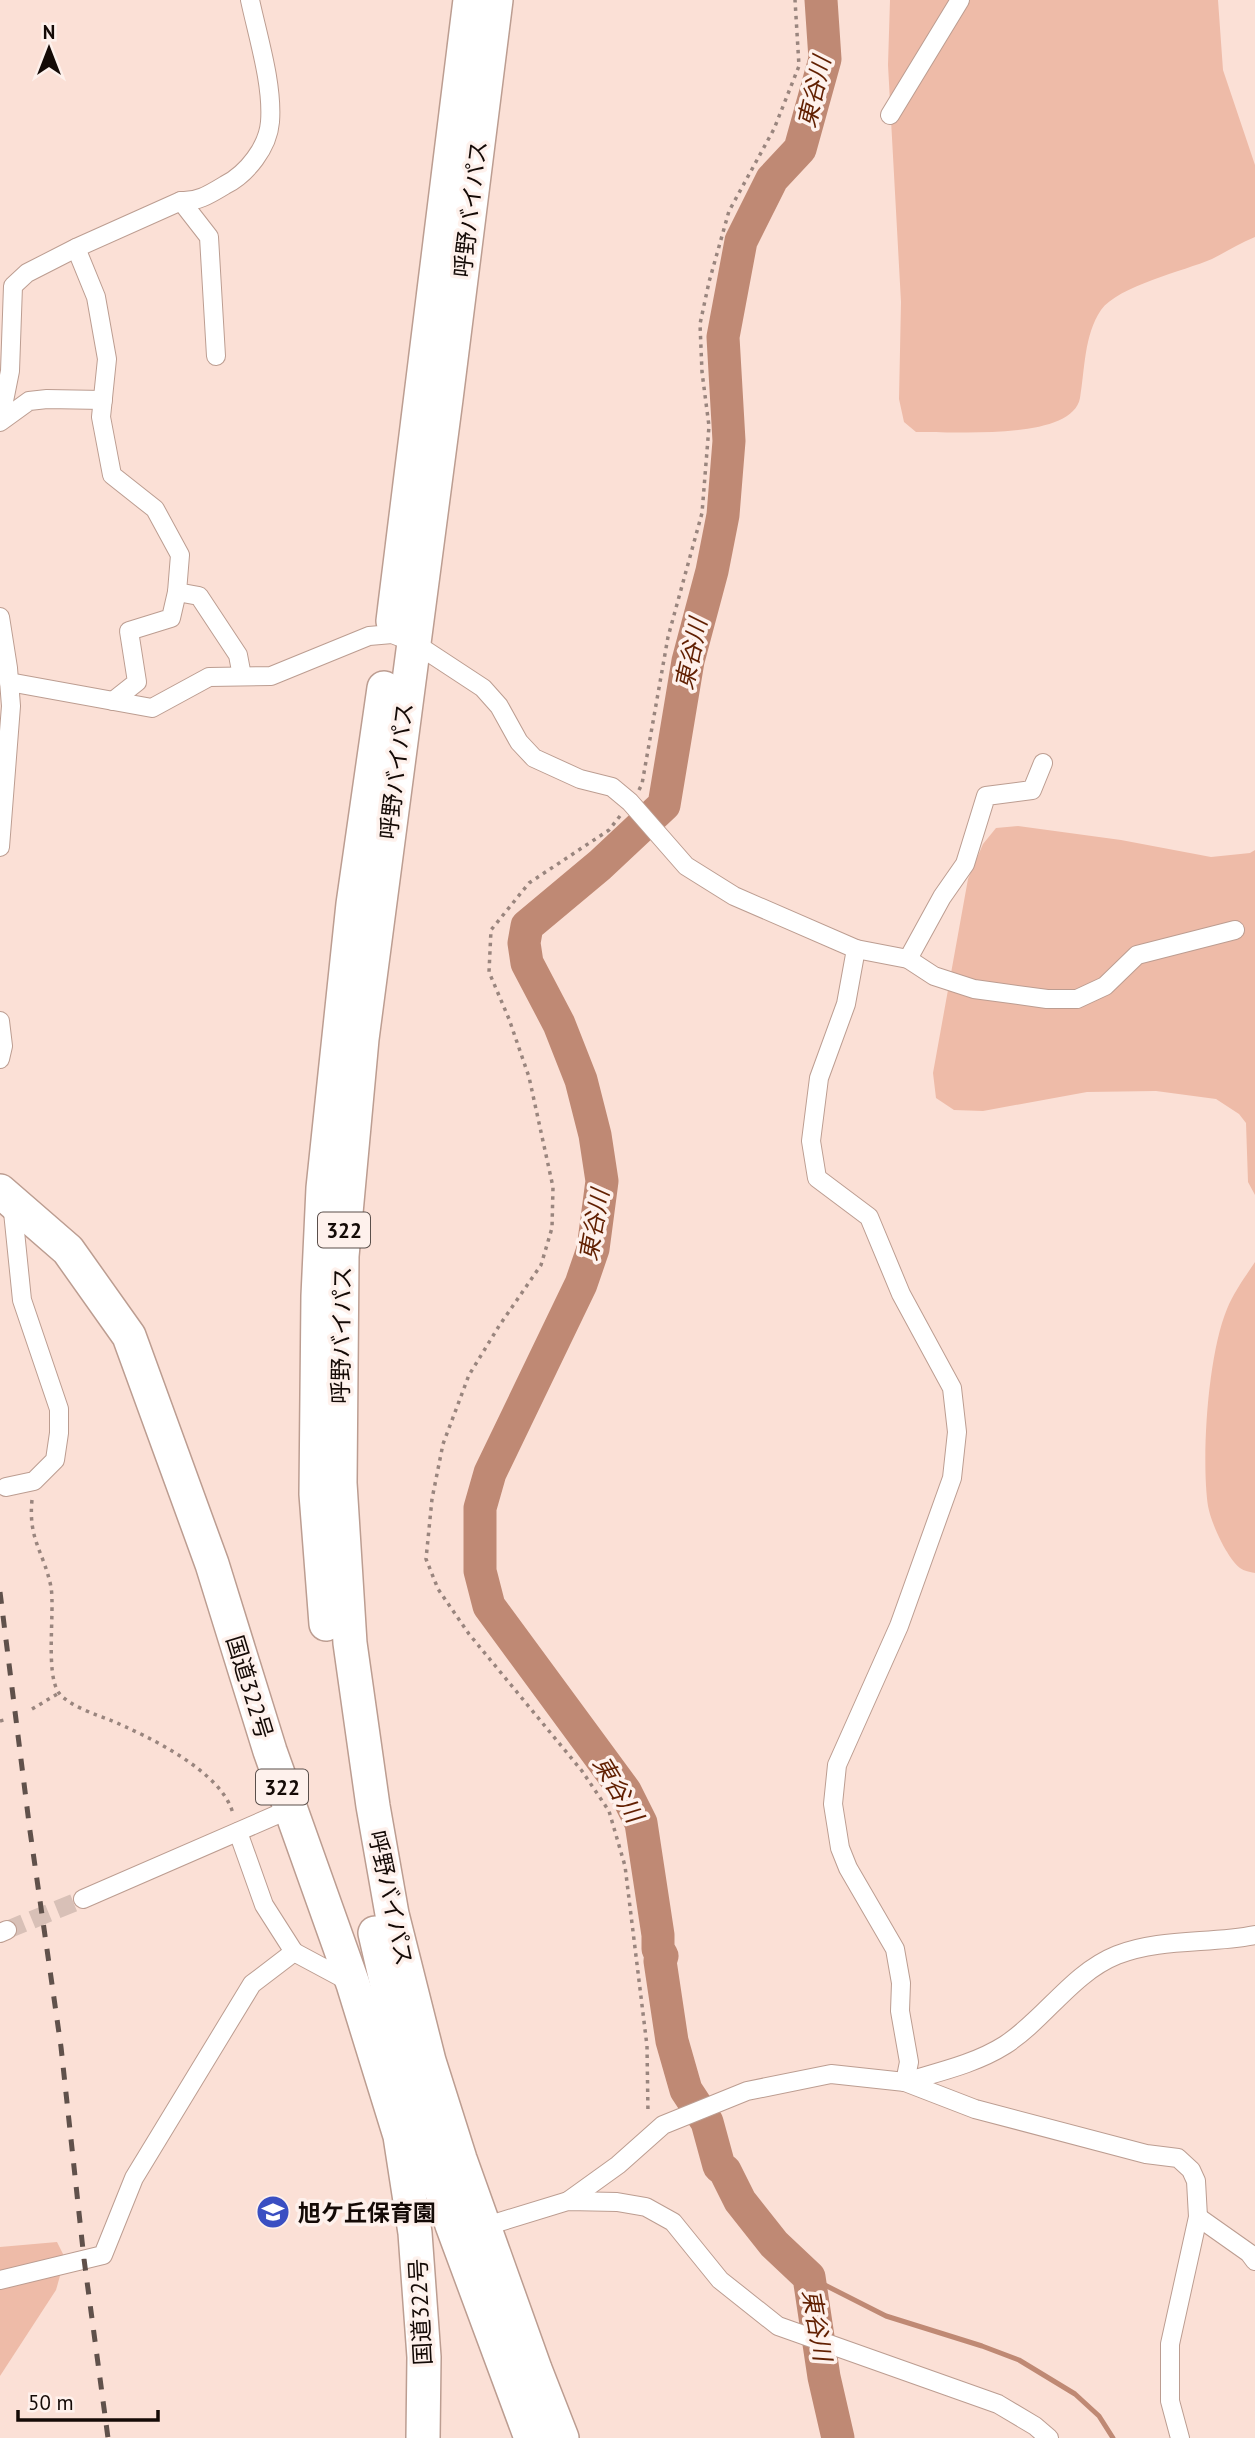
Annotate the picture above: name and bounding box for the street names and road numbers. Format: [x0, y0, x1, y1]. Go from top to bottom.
street label: 呼野バイパス [447, 139, 493, 279]
street label: 呼野バイパス [373, 701, 419, 841]
road number: 322 [318, 1212, 370, 1248]
street label: 呼野バイパス [325, 1266, 357, 1404]
street label: 国道322号 [221, 1632, 279, 1742]
road number: 322 [256, 1770, 308, 1804]
street label: 呼野バイパス [363, 1828, 419, 1968]
street label: 国道322号 [403, 2258, 437, 2366]

